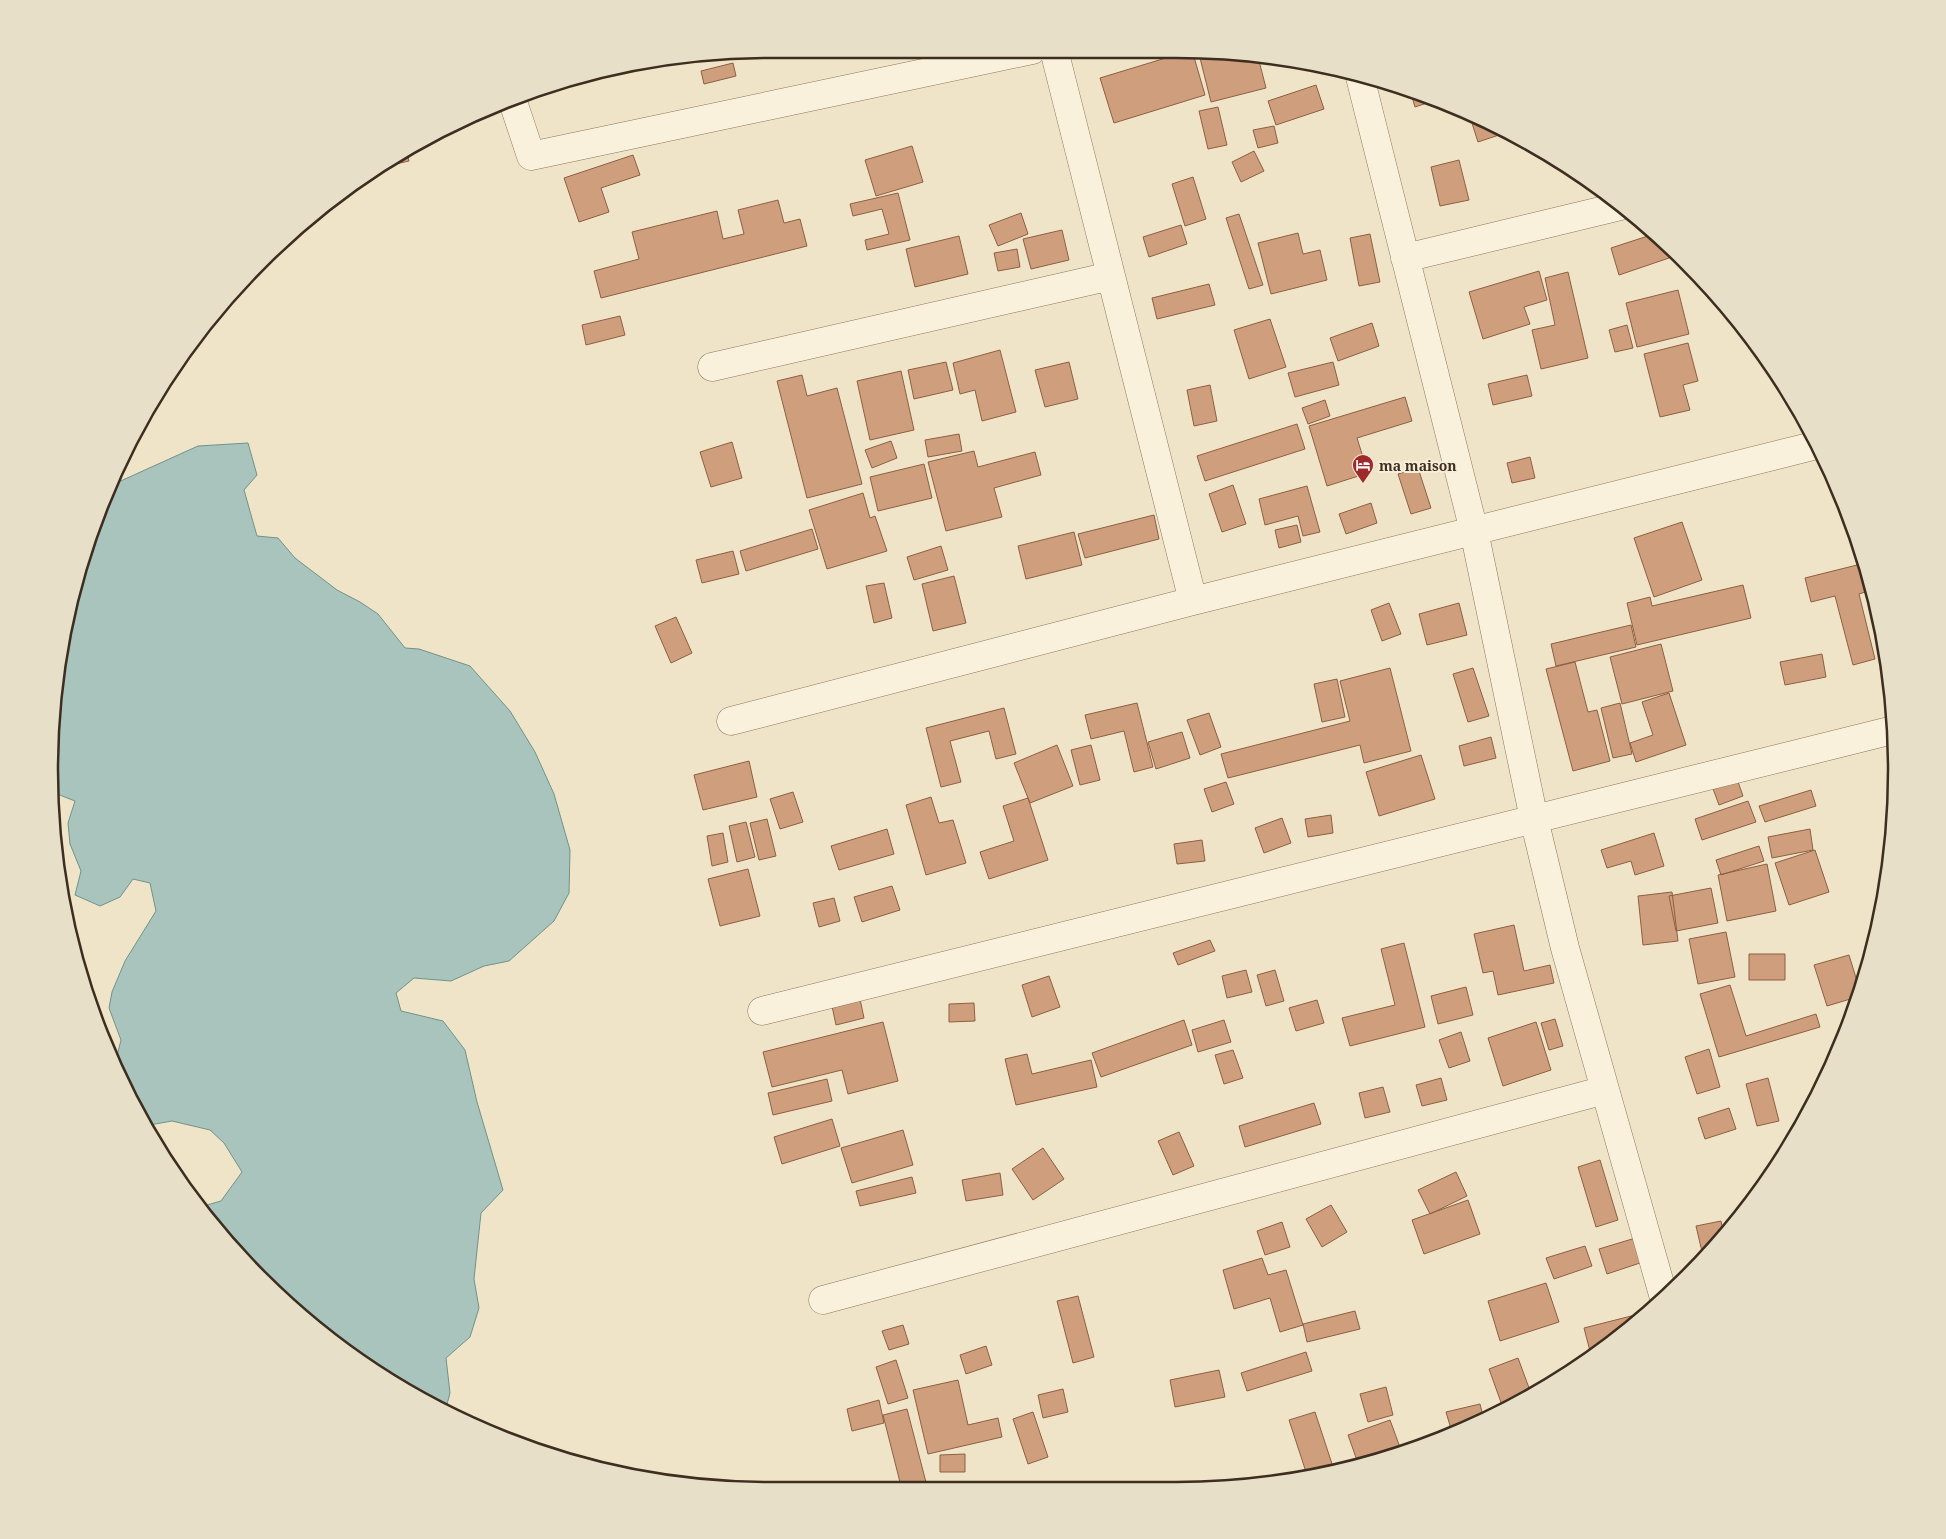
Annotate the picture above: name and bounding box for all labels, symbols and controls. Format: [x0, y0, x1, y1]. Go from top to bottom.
hotel icon: ma maison [1351, 453, 1375, 484]
place label: ma maison [1379, 456, 1457, 475]

